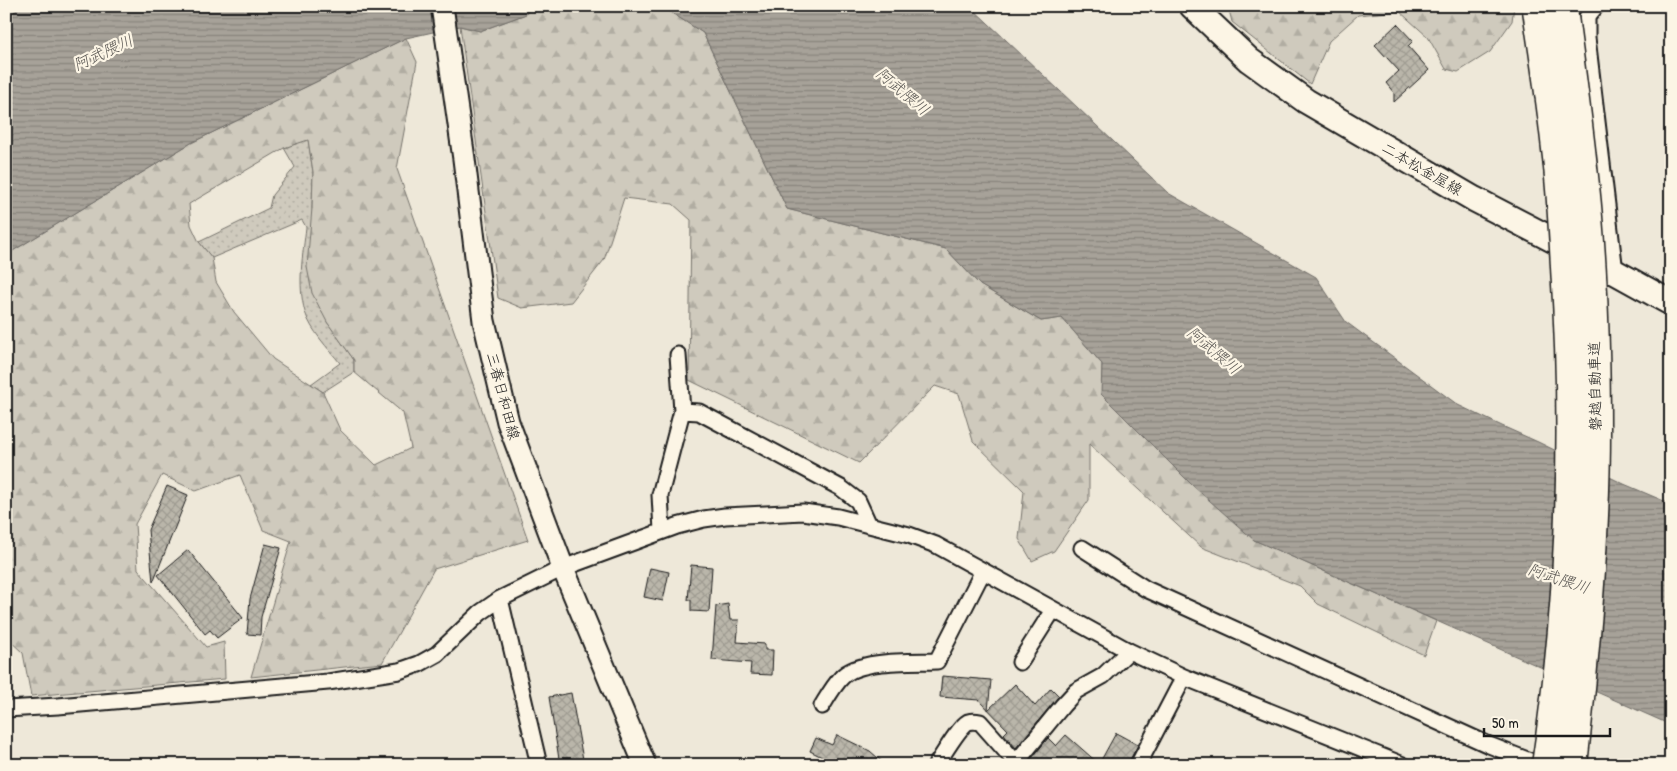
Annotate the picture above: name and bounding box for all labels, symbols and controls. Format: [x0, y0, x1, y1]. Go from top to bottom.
water label: 阿武隈川 [69, 29, 137, 75]
water label: 阿武隈川 [871, 62, 935, 120]
street label: 二本松金屋線 [1378, 137, 1466, 200]
water label: 阿武隈川 [1182, 321, 1246, 379]
street label: 磐越自動車道 [1583, 341, 1606, 431]
street label: 三春日和田線 [482, 350, 525, 442]
water label: 阿武隈川 [1525, 558, 1593, 598]
scale bar [1484, 706, 1611, 738]
text: 50 m [1492, 712, 1519, 733]

